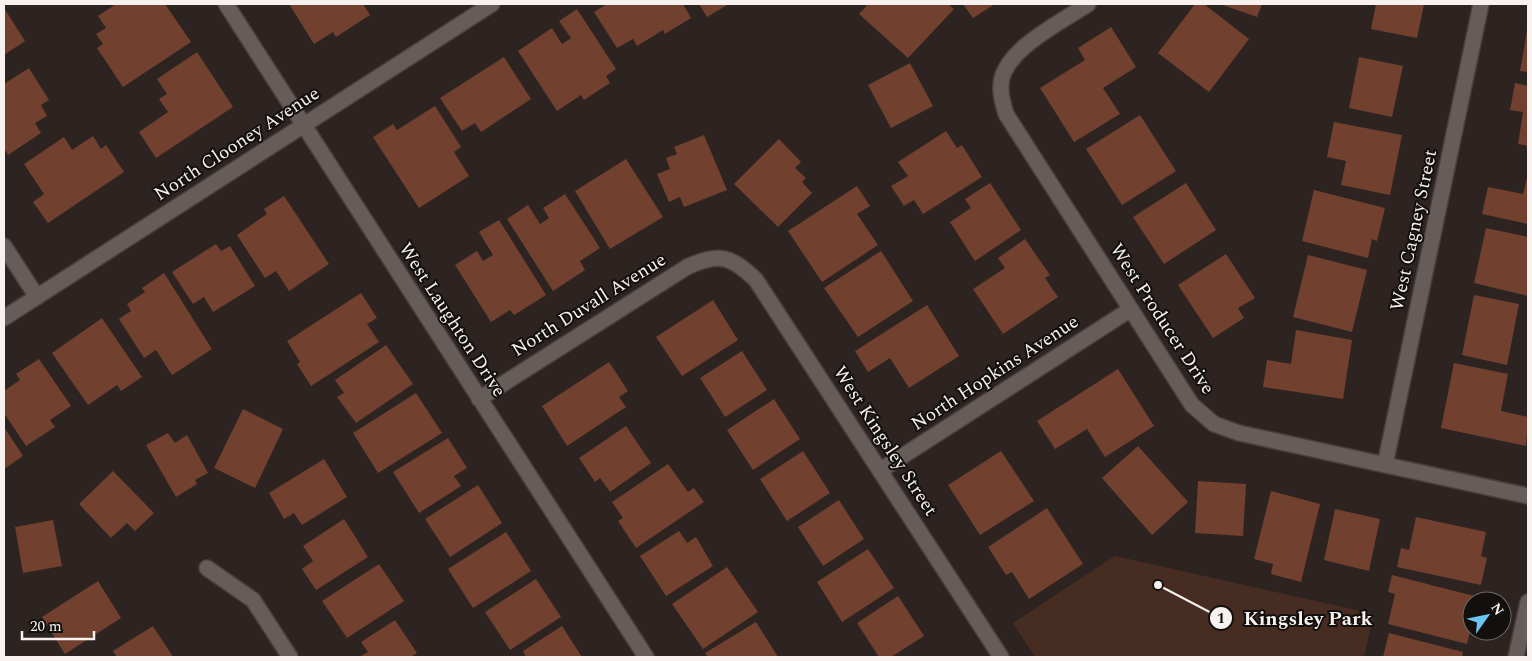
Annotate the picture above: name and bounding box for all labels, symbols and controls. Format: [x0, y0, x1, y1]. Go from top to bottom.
street label: North Clooney Avenue [148, 79, 326, 209]
street label: West Cagney Street [1383, 146, 1445, 313]
street label: West Laughton Drive [391, 237, 513, 403]
street label: West Producer Drive [1102, 238, 1222, 400]
street label: North Duvall Avenue [506, 246, 672, 364]
street label: North Hopkins Avenue [905, 308, 1085, 438]
street label: West Kingsley Street [825, 360, 945, 522]
north arrow [1462, 591, 1512, 641]
text: N [1486, 599, 1509, 620]
callout: Kingsley Park [1209, 600, 1383, 635]
text: Kingsley Park [1243, 604, 1373, 634]
text: 1 [1217, 607, 1225, 630]
scale bar [22, 608, 95, 640]
text: 20 m [30, 615, 62, 638]

